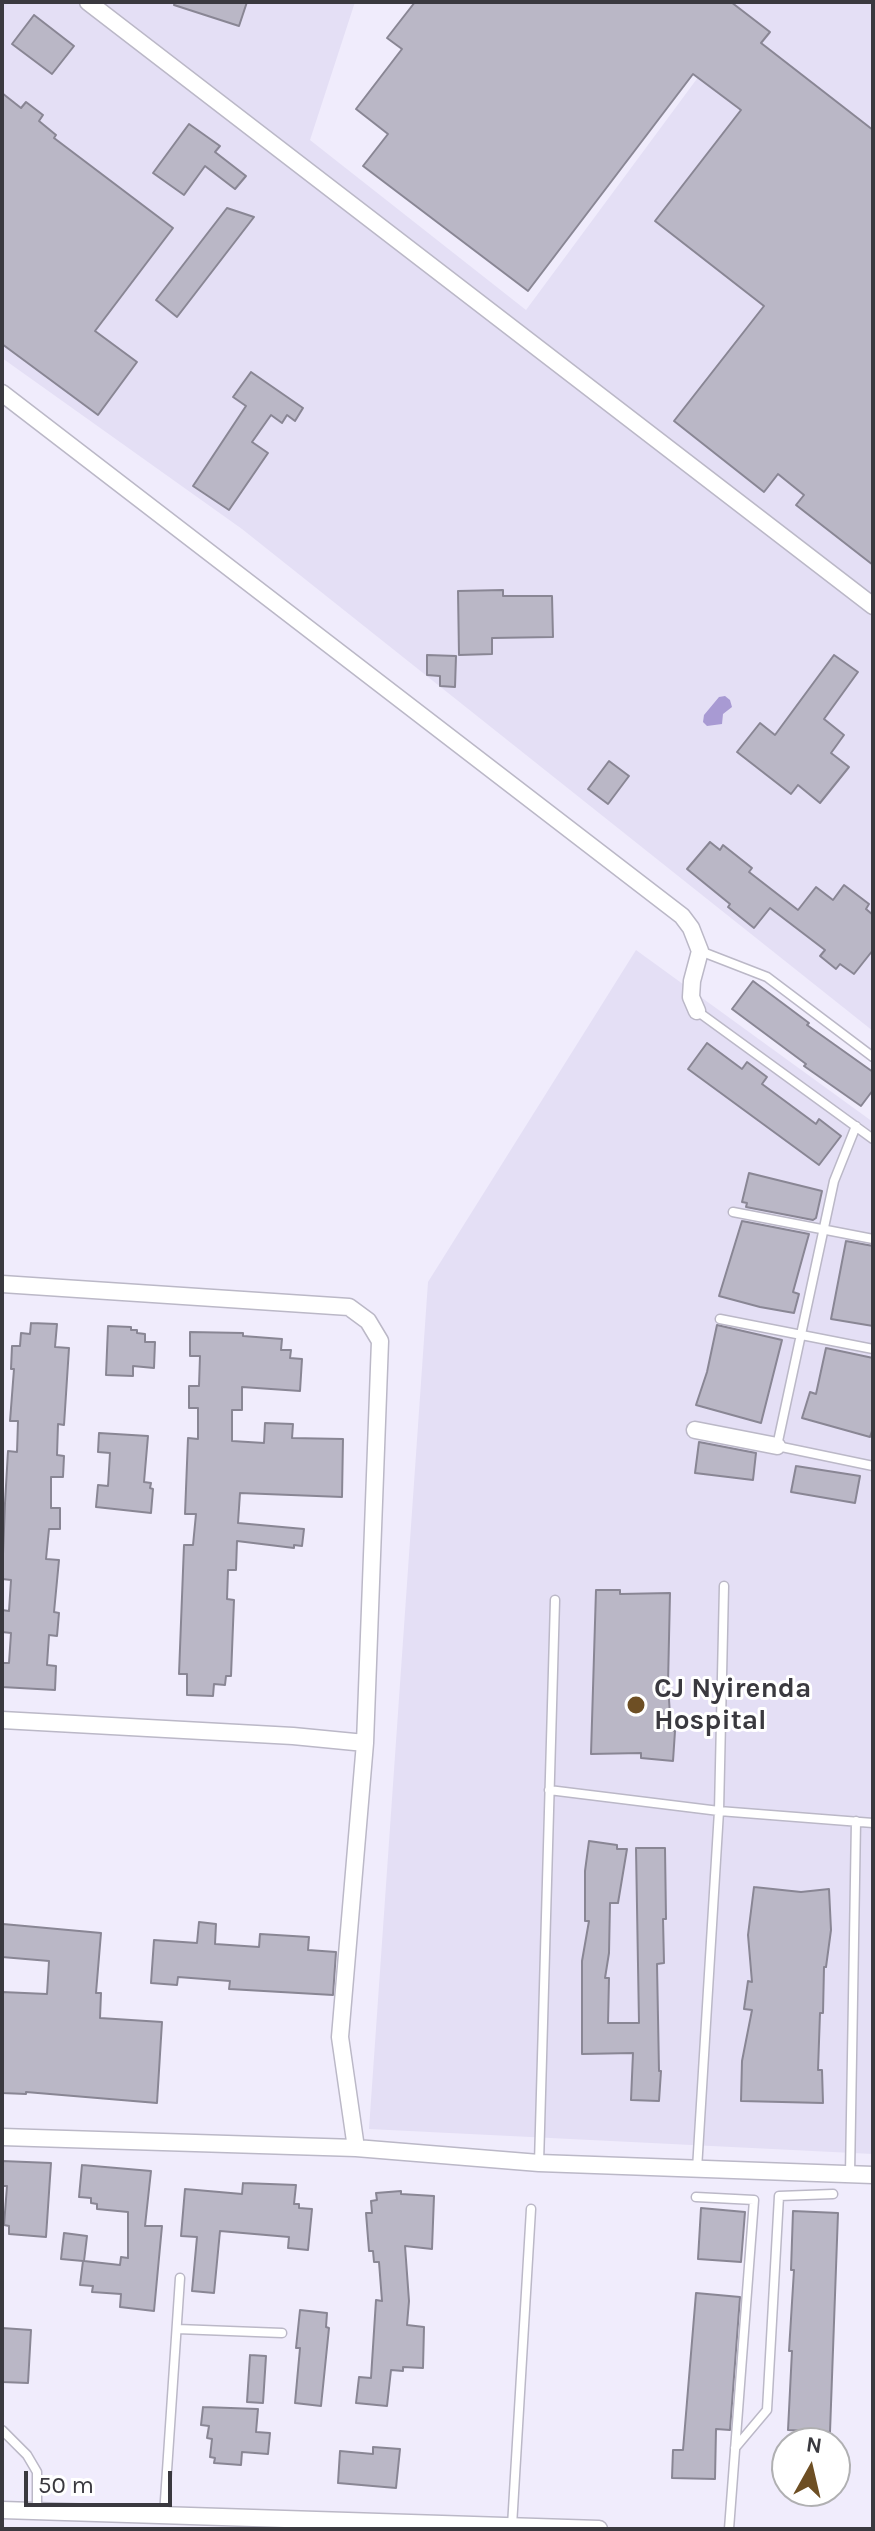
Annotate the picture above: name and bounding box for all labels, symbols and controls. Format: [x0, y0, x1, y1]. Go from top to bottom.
place label: CJ Nyirenda Hospital [654, 1672, 811, 1738]
marker: CJ Nyirenda Hospital [625, 1694, 647, 1716]
north arrow [771, 2427, 851, 2507]
text: N [804, 2431, 824, 2459]
scale bar [28, 2455, 176, 2505]
text: 50 m [38, 2471, 94, 2499]

